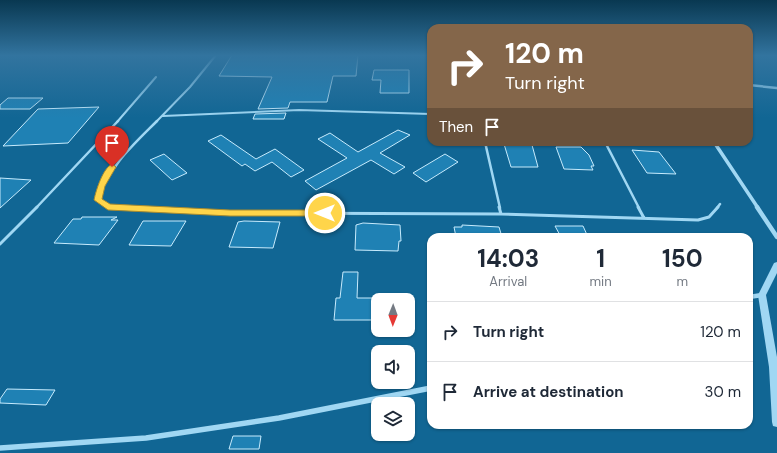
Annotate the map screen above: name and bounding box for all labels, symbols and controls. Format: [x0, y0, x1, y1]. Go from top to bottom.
text: 120 m [505, 35, 584, 72]
icon: right [439, 40, 491, 92]
text: Turn right [505, 71, 585, 95]
icon: arrive [481, 116, 503, 138]
text: Then [439, 117, 473, 137]
pin [95, 126, 129, 167]
icon: arrive [101, 132, 123, 154]
position arrow [304, 192, 346, 234]
text: 14:03 [477, 243, 539, 274]
text: 1 [596, 243, 605, 274]
text: 150 [662, 243, 703, 274]
text: Arrival [489, 273, 527, 290]
text: min [590, 273, 612, 290]
text: m [677, 273, 688, 290]
north arrow [371, 293, 415, 337]
map controls [371, 293, 415, 441]
icon: right [439, 321, 461, 343]
text: Turn right [473, 322, 544, 342]
text: 120 m [700, 322, 741, 342]
button: sound [371, 345, 415, 389]
icon: arrive [439, 381, 461, 403]
text: Arrive at destination [473, 382, 624, 402]
text: 30 m [705, 382, 741, 402]
button: layers [371, 397, 415, 441]

